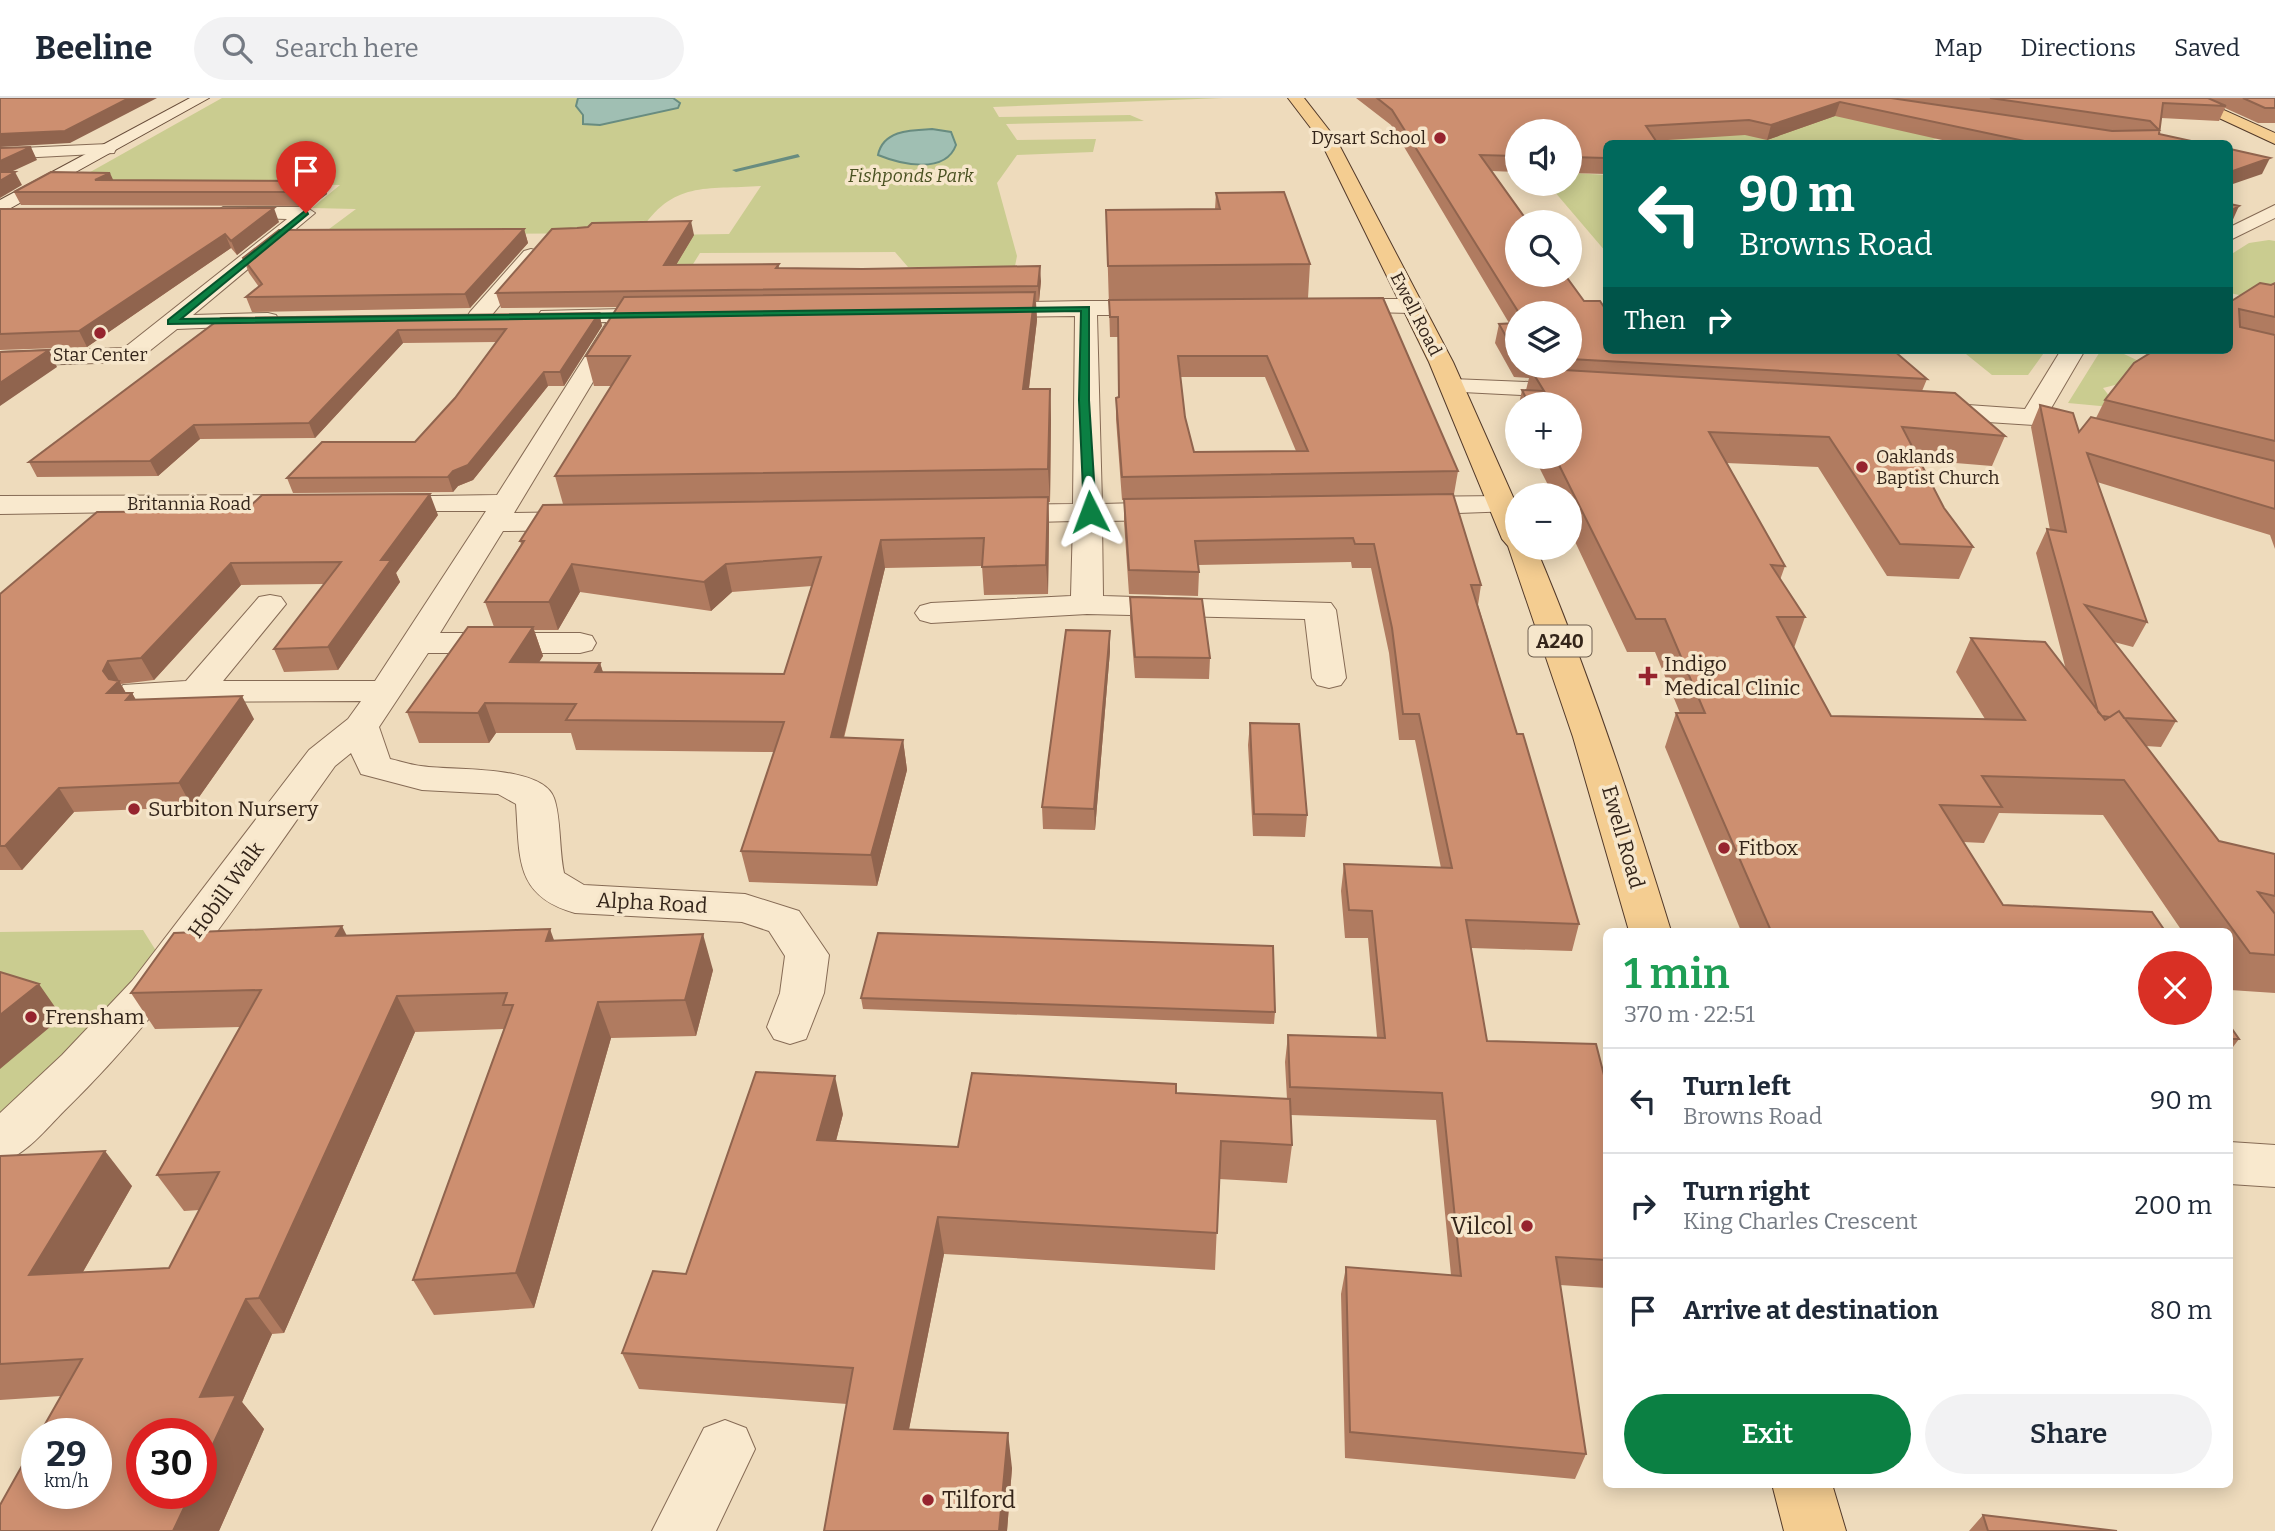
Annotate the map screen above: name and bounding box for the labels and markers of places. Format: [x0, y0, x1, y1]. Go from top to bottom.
place label: Dysart School [1311, 127, 1426, 149]
marker: Dysart School [1432, 130, 1448, 146]
pin [276, 141, 336, 213]
marker: Star Center [92, 325, 108, 341]
place label: Star Center [53, 344, 147, 366]
place label: Oaklands Baptist Church [1876, 446, 1999, 489]
marker: Oaklands Baptist Church [1854, 459, 1870, 475]
place label: Indigo Medical Clinic [1664, 651, 1800, 701]
marker: Indigo Medical Clinic [1638, 666, 1658, 686]
place label: Surbiton Nursery [148, 796, 319, 822]
marker: Surbiton Nursery [126, 801, 142, 817]
place label: Fitbox [1738, 835, 1799, 861]
marker: Fitbox [1716, 840, 1732, 856]
place label: Frensham [45, 1004, 145, 1030]
marker: Frensham [23, 1009, 39, 1025]
place label: Vilcol [1451, 1212, 1513, 1240]
marker: Vilcol [1519, 1218, 1535, 1234]
place label: Tilford [942, 1486, 1016, 1514]
marker: Tilford [920, 1492, 936, 1508]

